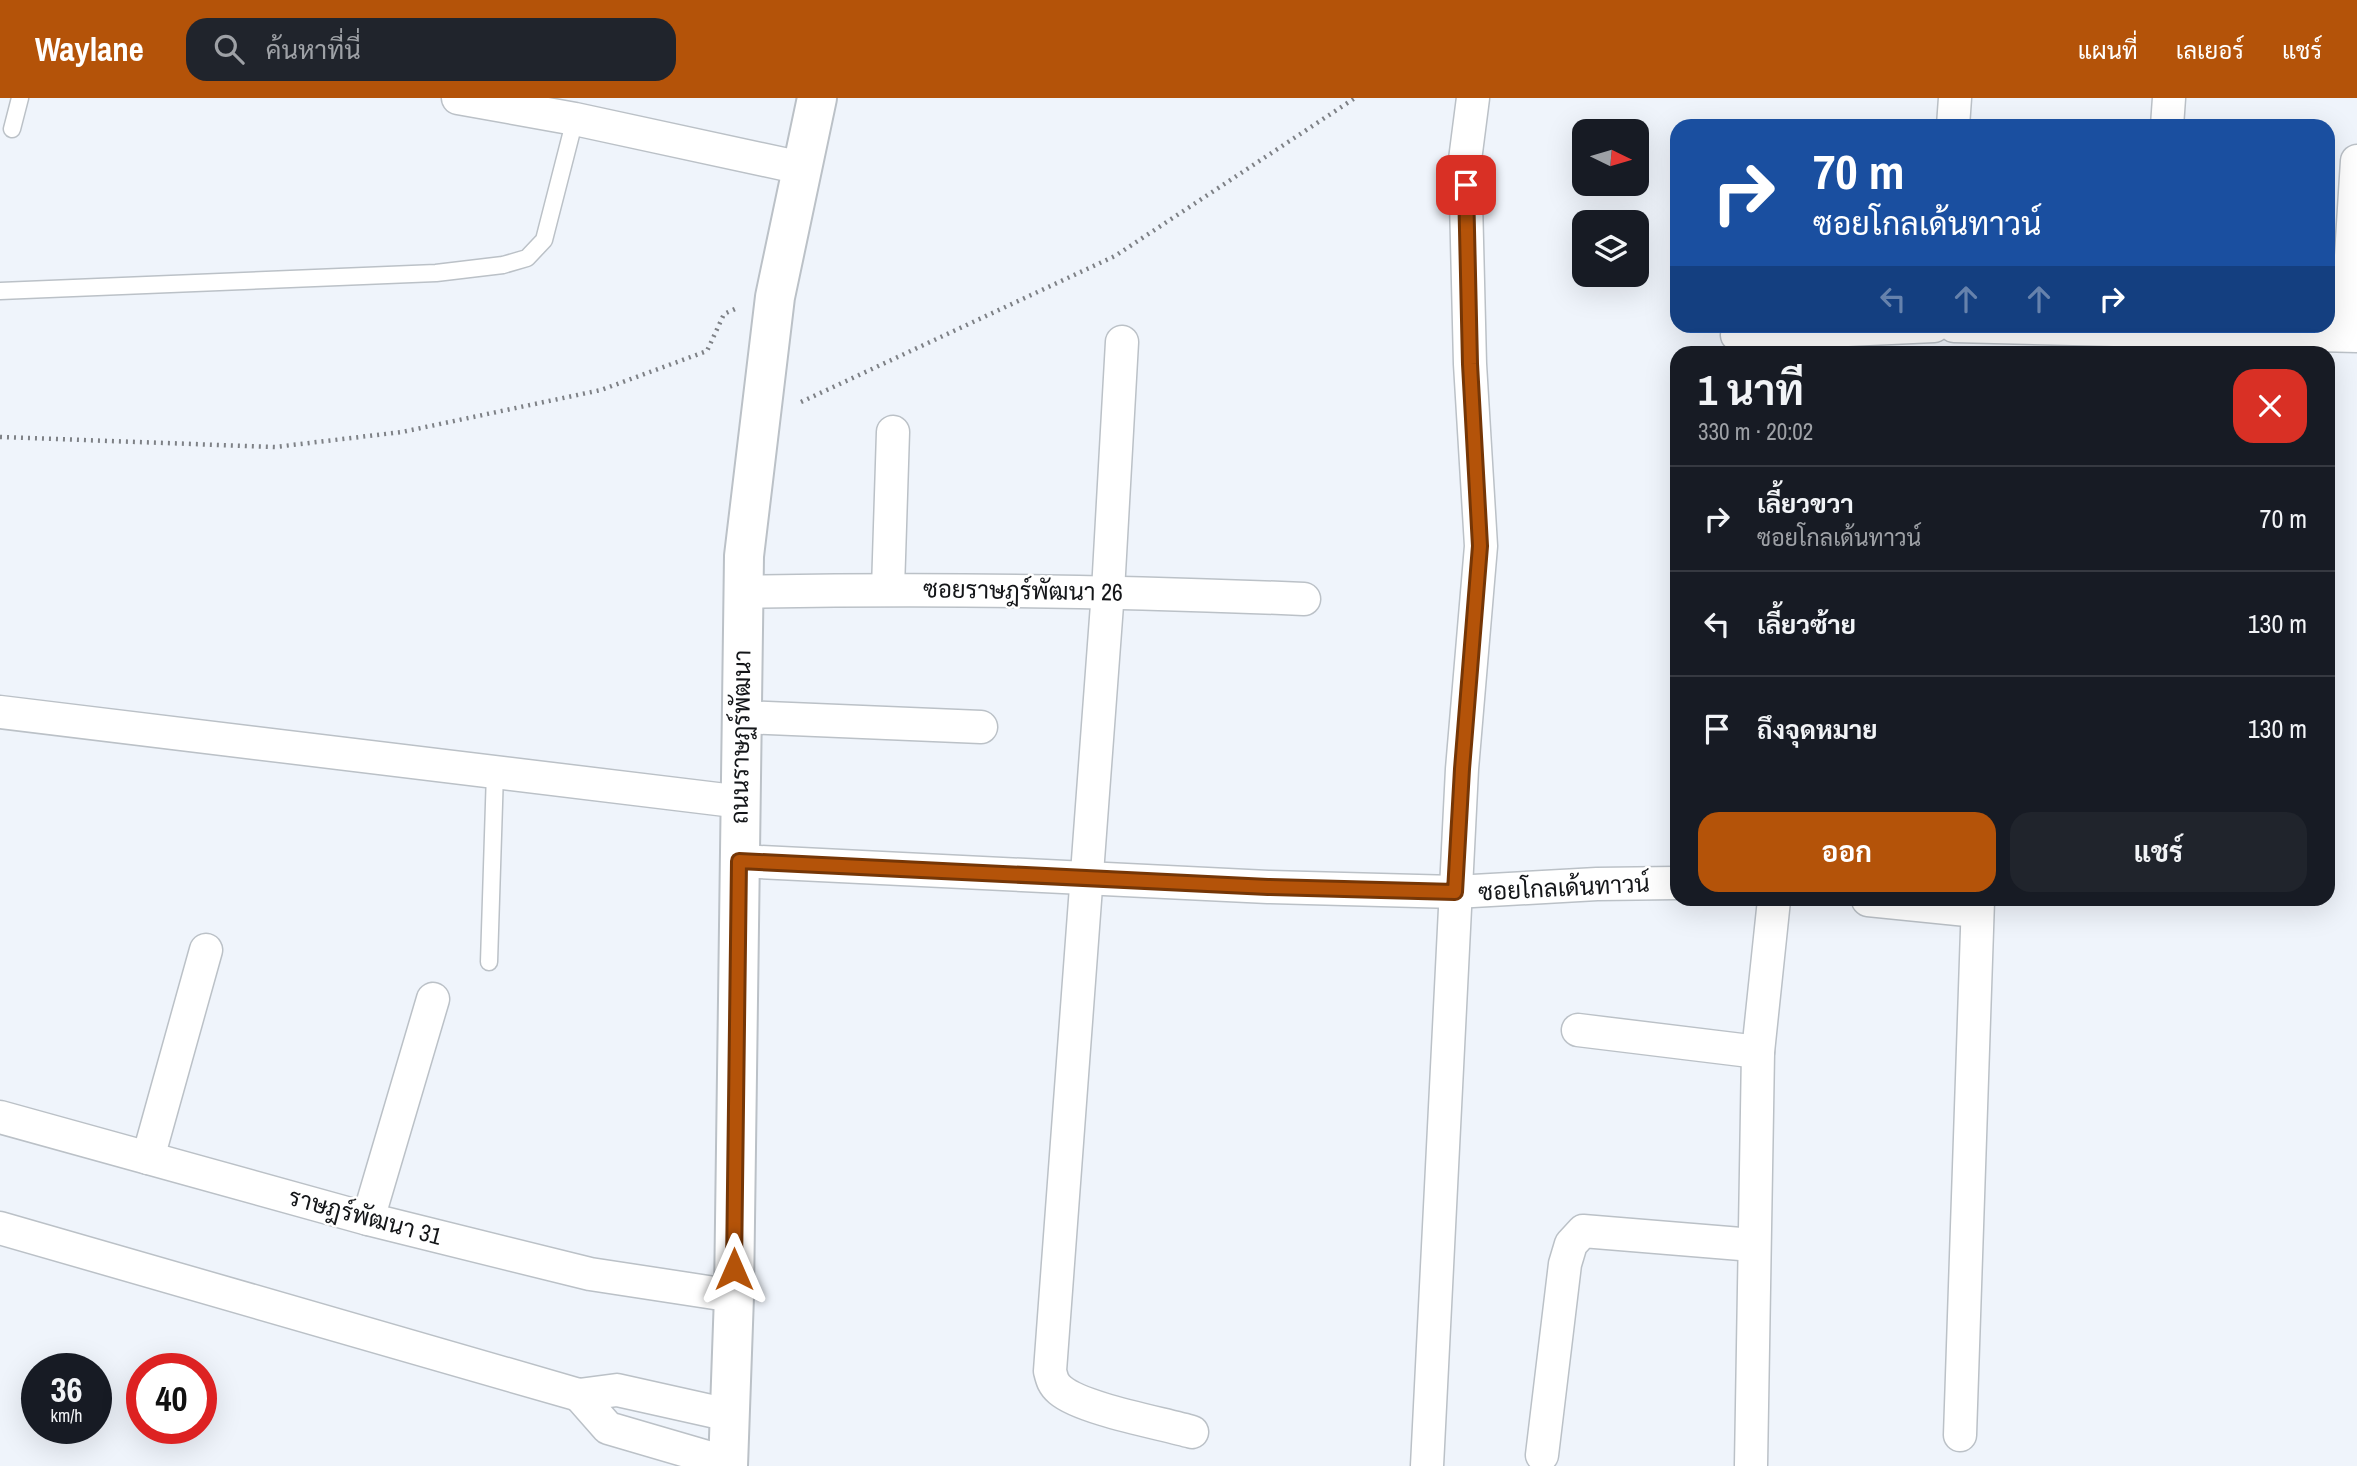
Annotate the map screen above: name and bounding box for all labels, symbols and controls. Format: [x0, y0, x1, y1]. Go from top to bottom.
search box [186, 18, 676, 81]
text: Waylane [35, 27, 144, 71]
icon: search [210, 30, 248, 68]
text: ค้นหาที่นี่ [266, 32, 361, 67]
text: แผนที่ [2078, 34, 2138, 66]
text: เลเยอร์ [2176, 34, 2244, 66]
text: แชร์ [2282, 34, 2322, 66]
north arrow [1572, 119, 1648, 196]
map controls [1572, 119, 1649, 287]
text: 70 m [1813, 138, 1905, 204]
icon: right [1698, 147, 1789, 238]
pin [1436, 155, 1496, 215]
icon: arrive [1447, 166, 1485, 204]
text: ซอยโกลเด้นทาวน์ [1813, 202, 2041, 245]
button: layers [1572, 210, 1649, 287]
icon: left [1874, 280, 1912, 318]
icon: ahead [1947, 280, 1985, 318]
icon: ahead [2020, 280, 2058, 318]
icon: right [2093, 280, 2131, 318]
text: 1 นาที [1698, 362, 1804, 418]
button: close [2233, 369, 2307, 443]
text: 330 m · 20:02 [1698, 416, 1813, 447]
text: เลี้ยวขวา [1757, 486, 1854, 521]
icon: right [1698, 500, 1736, 538]
text: 70 m [2260, 501, 2307, 536]
text: ซอยโกลเด้นทาวน์ [1757, 522, 1921, 553]
street label: ซอยราษฎร์พัฒนา 26 [923, 572, 1123, 609]
icon: left [1698, 605, 1736, 643]
text: 130 m [2248, 606, 2307, 641]
text: เลี้ยวซ้าย [1757, 607, 1856, 642]
street label: ถนนราษฏร์พัฒนา [722, 649, 759, 825]
icon: arrive [1698, 710, 1736, 748]
text: 130 m [2248, 711, 2307, 746]
text: ถึงจุดหมาย [1757, 712, 1878, 747]
button: ออก [1698, 812, 1996, 892]
button: แชร์ [2010, 812, 2307, 892]
street label: ซอยโกลเด้นทาวน์ [1478, 867, 1650, 907]
street label: ราษฎร์พัฒนา 31 [285, 1180, 445, 1253]
position arrow [697, 1232, 771, 1306]
speed limit sign: 40 [126, 1353, 217, 1444]
text: 36 [51, 1366, 82, 1413]
text: km/h [51, 1403, 83, 1428]

